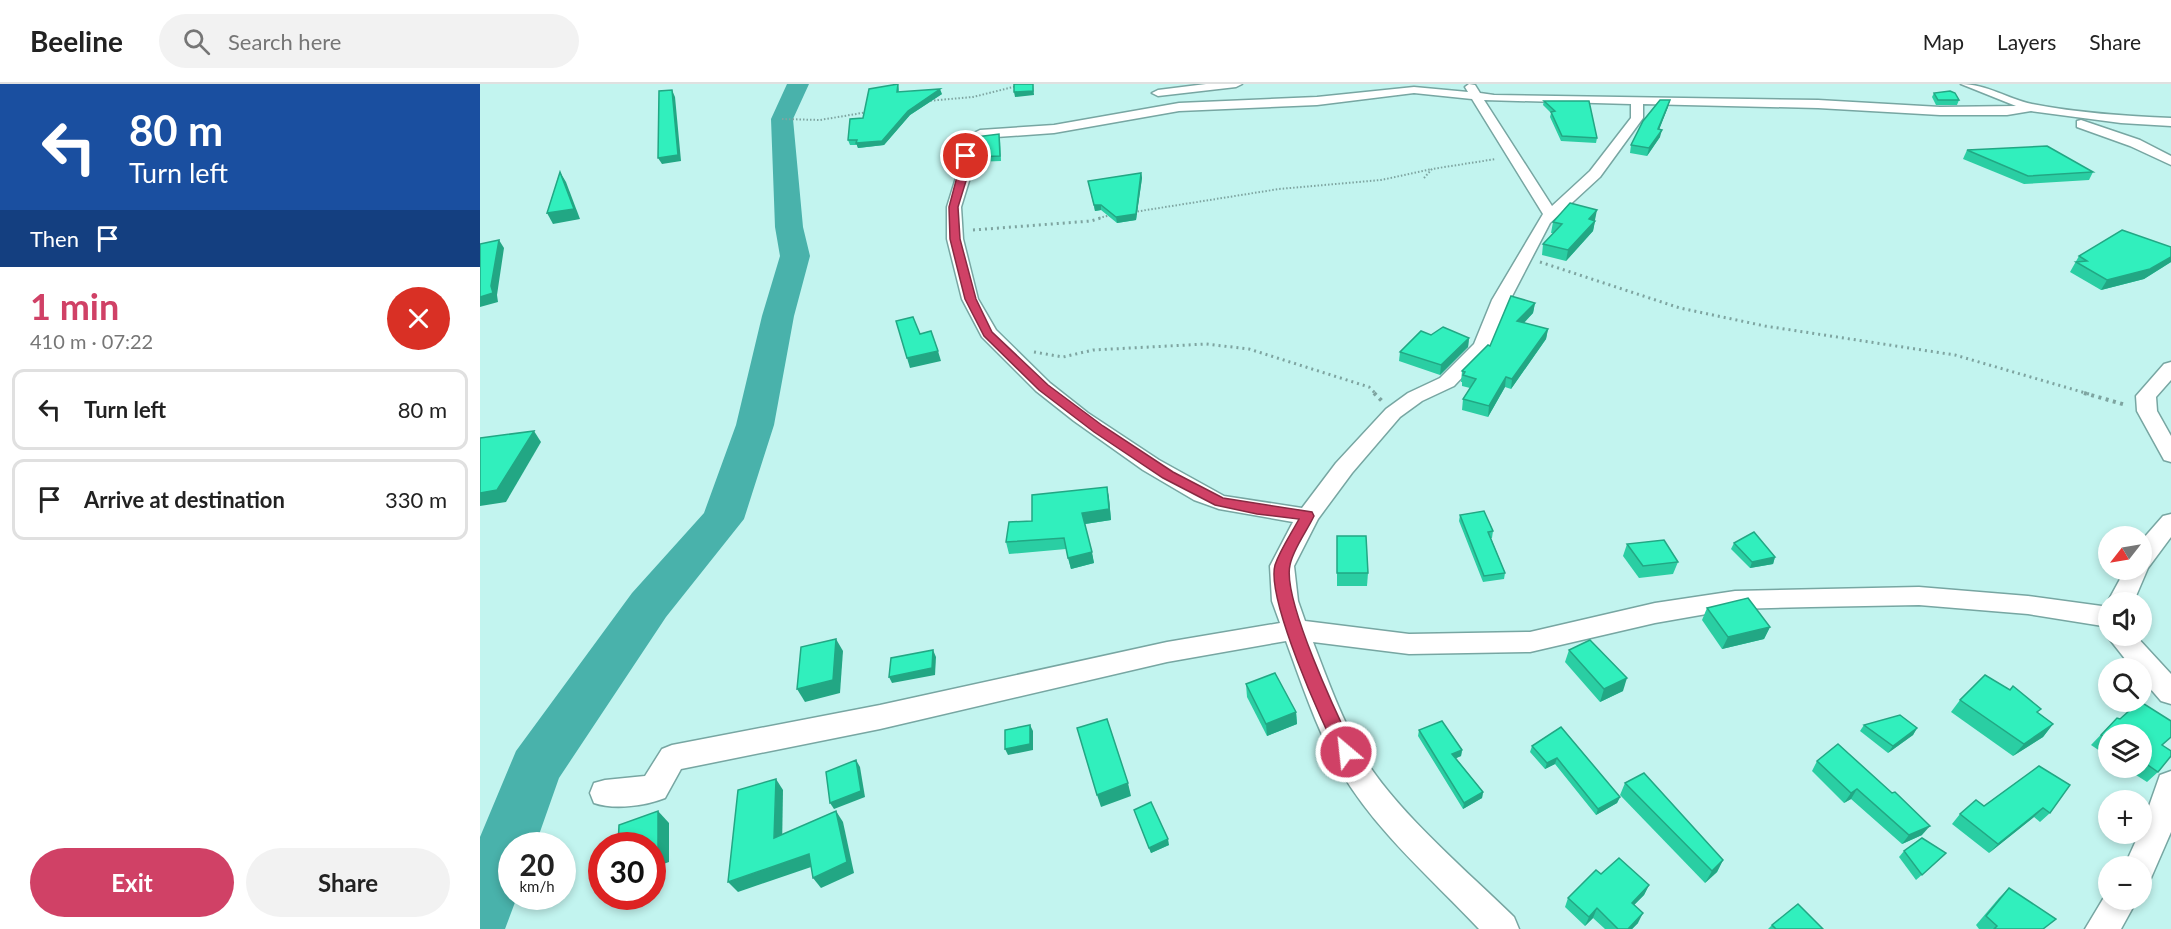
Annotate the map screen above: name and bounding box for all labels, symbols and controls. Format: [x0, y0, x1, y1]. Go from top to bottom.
search box [159, 14, 579, 68]
text: Beeline [30, 24, 123, 58]
icon: search [180, 25, 213, 58]
text: Search here [228, 28, 341, 55]
text: Map [1923, 29, 1964, 54]
text: Layers [1997, 29, 2056, 54]
text: Share [2089, 29, 2141, 54]
text: 80 m [129, 105, 223, 155]
icon: left [30, 108, 108, 186]
pin [940, 130, 991, 181]
icon: arrive [949, 139, 982, 172]
text: Turn left [129, 156, 228, 189]
icon: arrive [91, 222, 124, 255]
text: Then [30, 225, 79, 252]
text: 1 min [30, 284, 119, 328]
button: close [387, 287, 450, 350]
text: 410 m · 07:22 [30, 329, 153, 353]
icon: left [33, 393, 66, 426]
text: Turn left [84, 396, 166, 423]
text: 80 m [398, 396, 447, 423]
icon: arrive [33, 483, 66, 516]
text: Arrive at destination [84, 486, 285, 513]
text: 330 m [385, 486, 447, 513]
north arrow [2098, 526, 2152, 580]
map controls [2098, 526, 2152, 910]
button: sound [2098, 592, 2152, 646]
button: search [2098, 658, 2152, 712]
position arrow [1314, 720, 1378, 784]
button: layers [2098, 724, 2152, 778]
button: + [2098, 790, 2152, 844]
speed limit sign: 30 [588, 832, 666, 910]
text: 20 [520, 846, 554, 882]
button: Exit [30, 848, 234, 917]
button: Share [246, 848, 450, 917]
button: − [2098, 856, 2152, 910]
text: km/h [519, 877, 555, 895]

